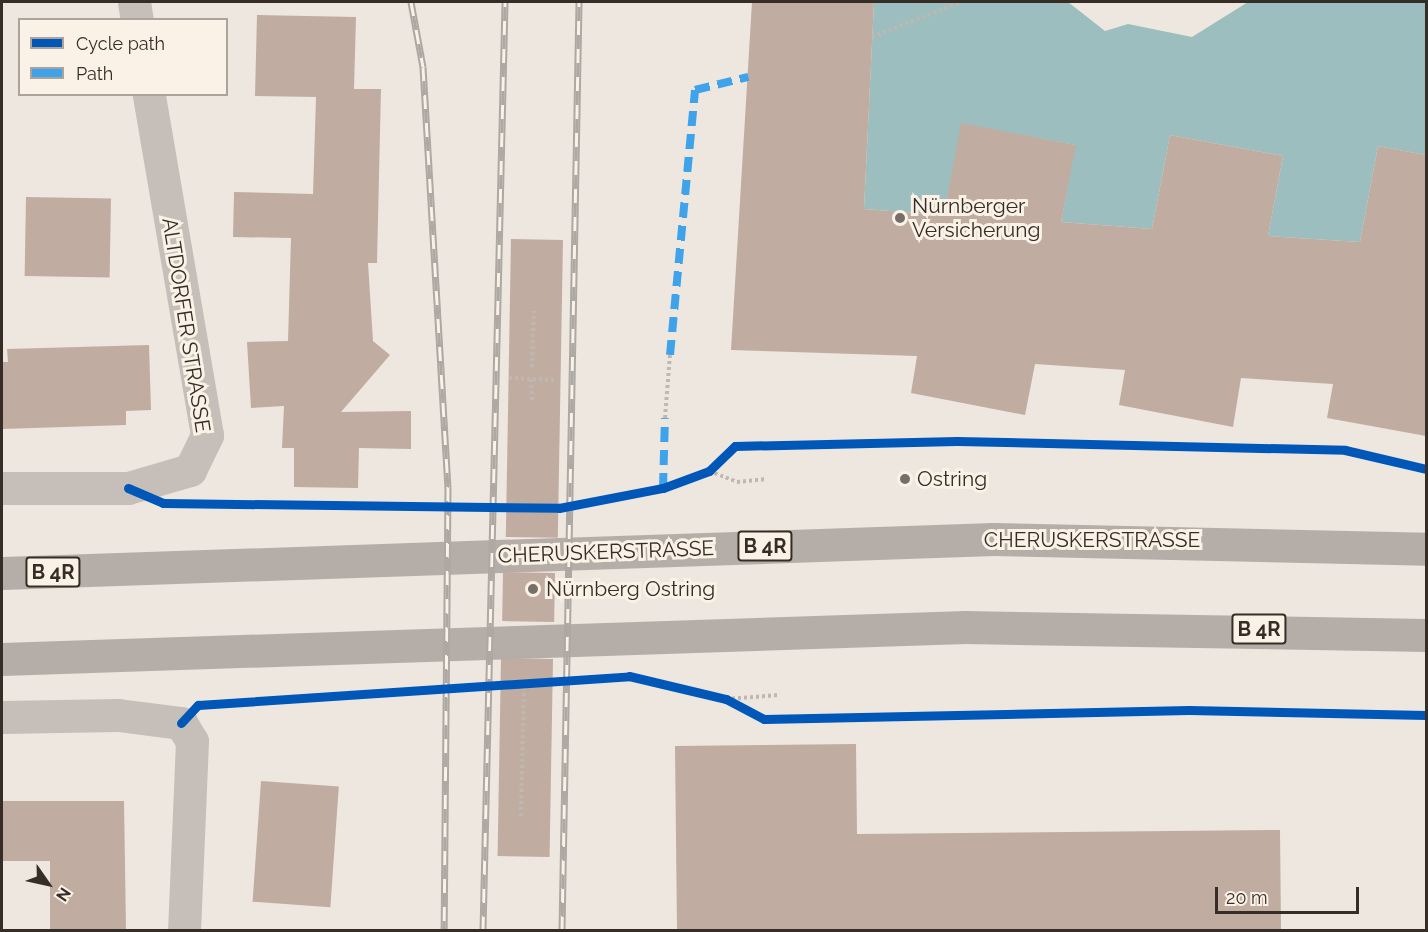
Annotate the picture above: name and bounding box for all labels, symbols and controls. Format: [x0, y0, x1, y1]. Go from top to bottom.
legend [18, 18, 228, 96]
text: Cycle path [76, 33, 165, 54]
text: Path [76, 63, 113, 84]
place label: Nürnberger Versicherung [912, 193, 1040, 243]
marker: Nürnberger Versicherung [893, 211, 907, 225]
street label: ALTDORFER STRASSE [157, 216, 215, 434]
place label: Ostring [917, 466, 987, 492]
marker: Ostring [898, 472, 912, 486]
street label: CHERUSKERSTRASSE [984, 527, 1200, 553]
road number: B 4R [736, 529, 794, 563]
street label: CHERUSKERSTRASSE [497, 536, 715, 568]
road number: B 4R [25, 555, 82, 589]
place label: Nürnberg Ostring [546, 576, 715, 602]
marker: Nürnberg Ostring [524, 580, 542, 598]
road number: B 4R [1230, 612, 1288, 646]
north arrow [18, 854, 78, 914]
scale bar [1218, 875, 1362, 913]
text: N [52, 884, 75, 905]
text: 20 m [1226, 887, 1268, 908]

